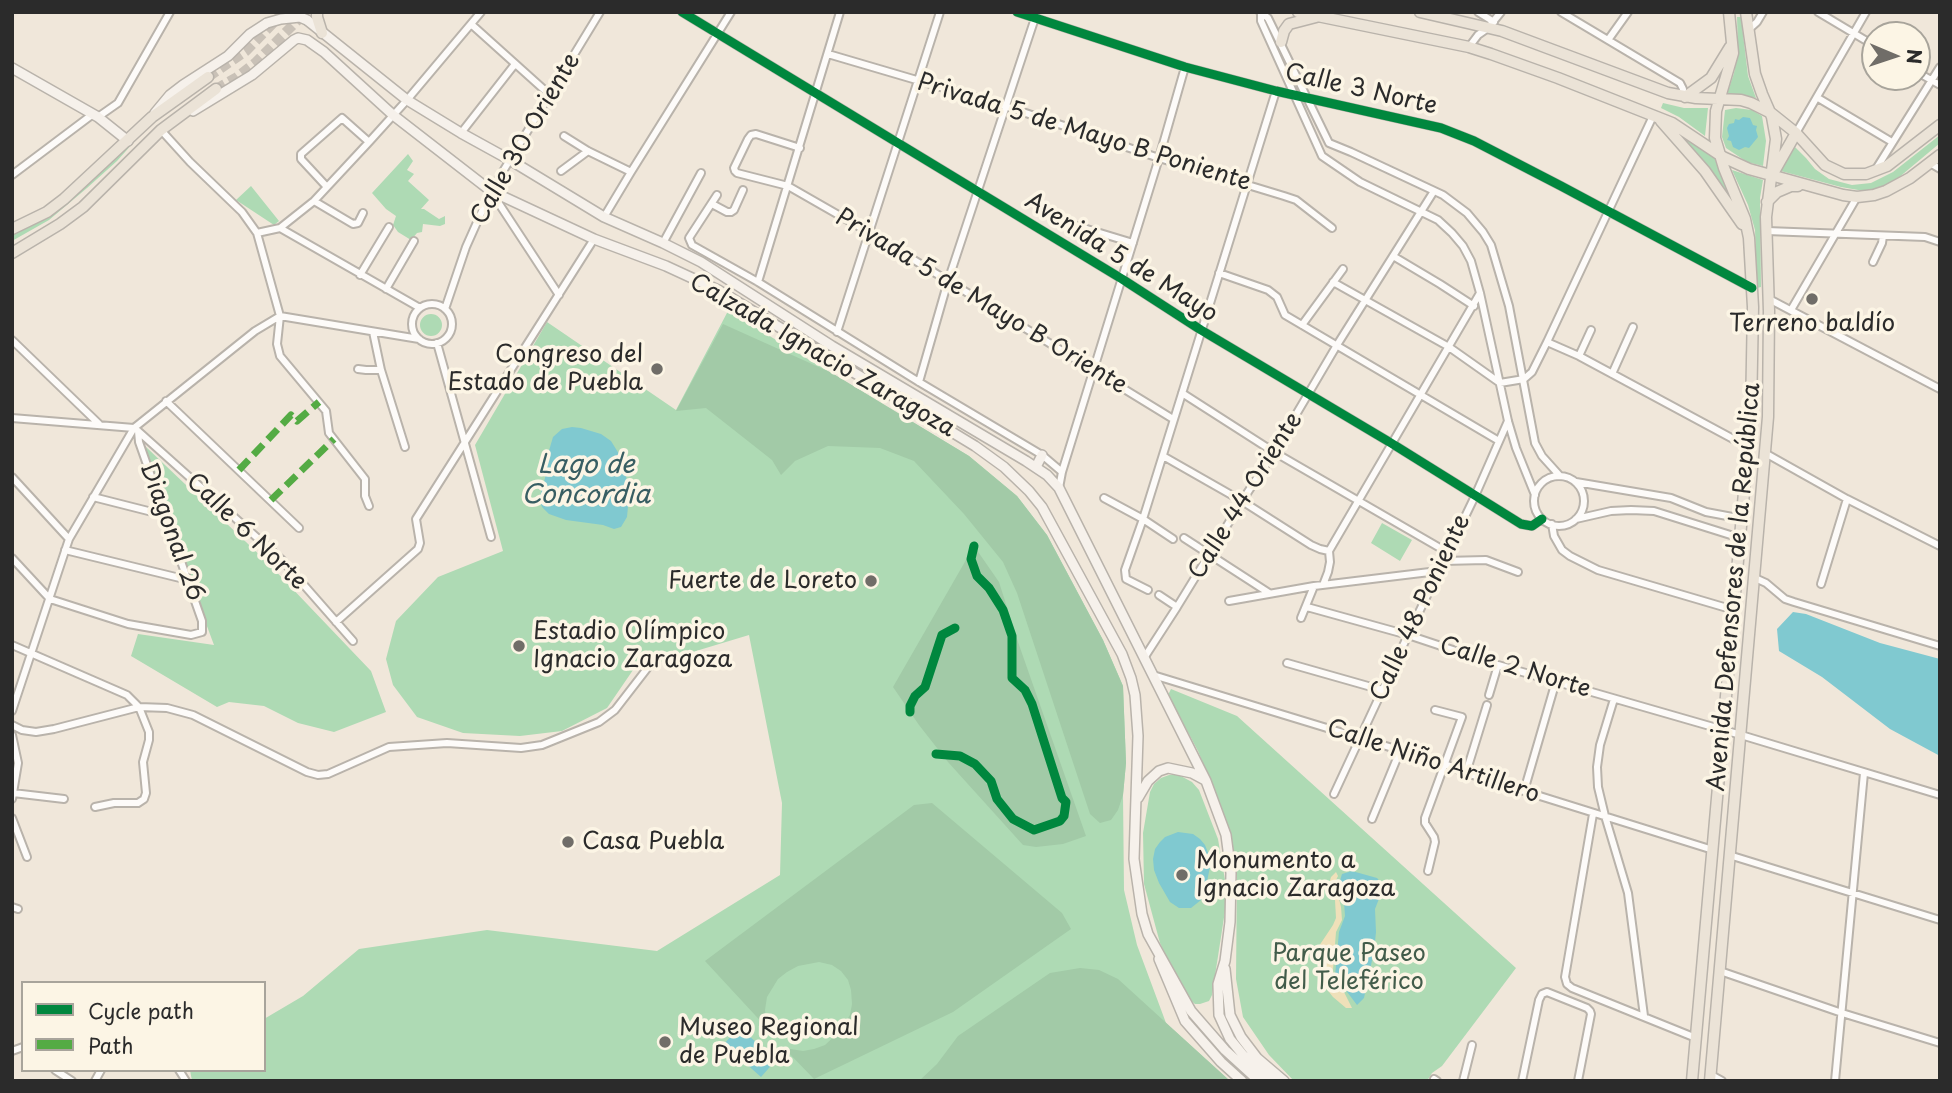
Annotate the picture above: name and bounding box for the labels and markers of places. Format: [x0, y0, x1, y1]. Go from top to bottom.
marker: Terreno baldío [1804, 291, 1820, 307]
place label: Terreno baldío [1729, 310, 1895, 338]
place label: Congreso del Estado de Puebla [447, 341, 643, 397]
marker: Congreso del Estado de Puebla [649, 361, 665, 377]
place label: Fuerte de Loreto [668, 567, 857, 595]
marker: Fuerte de Loreto [863, 573, 879, 589]
place label: Estadio Olímpico Ignacio Zaragoza [533, 618, 732, 674]
marker: Estadio Olímpico Ignacio Zaragoza [511, 638, 527, 654]
place label: Casa Puebla [582, 828, 724, 856]
marker: Casa Puebla [560, 834, 576, 850]
place label: Monumento a Ignacio Zaragoza [1196, 847, 1395, 903]
marker: Monumento a Ignacio Zaragoza [1174, 867, 1190, 883]
place label: Museo Regional de Puebla [679, 1014, 859, 1070]
marker: Museo Regional de Puebla [657, 1034, 673, 1050]

